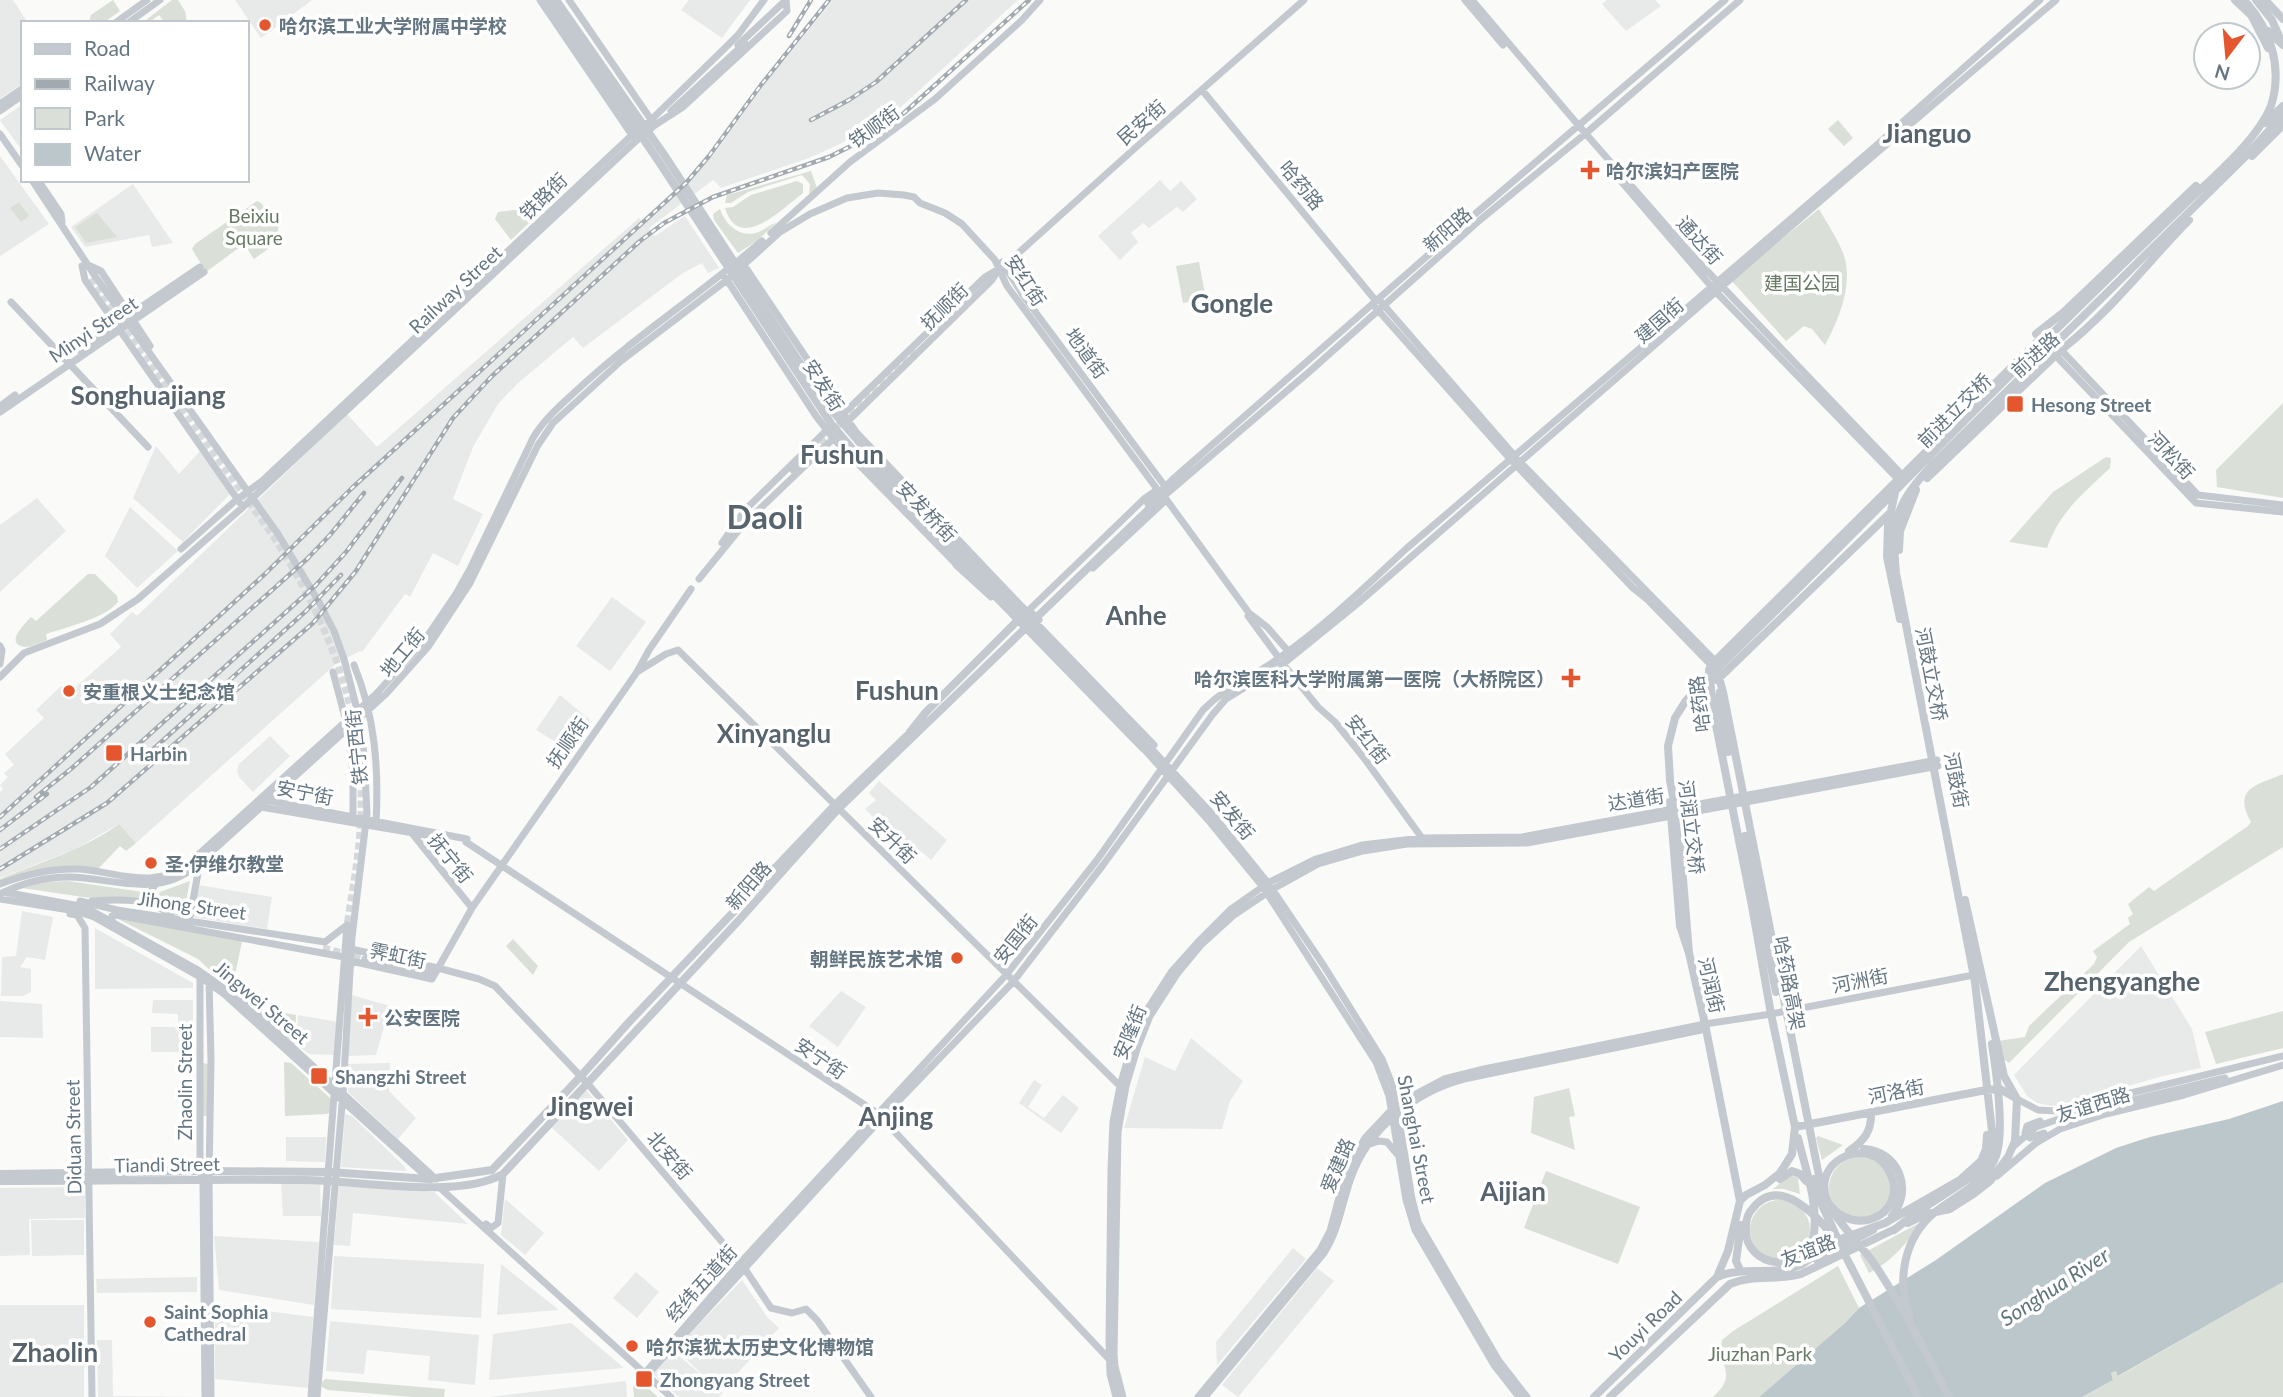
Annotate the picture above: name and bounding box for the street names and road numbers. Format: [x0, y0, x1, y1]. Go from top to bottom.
street label: 民安街 [1112, 95, 1170, 149]
street label: 铁顺街 [844, 100, 904, 152]
street label: 哈药路 [1275, 156, 1329, 214]
street label: 铁路街 [515, 168, 571, 224]
street label: 新阳路 [1418, 202, 1476, 256]
street label: 通达街 [1672, 211, 1728, 269]
street label: Railway Street [404, 240, 506, 338]
street label: 安红街 [1001, 250, 1051, 310]
street label: 抚顺街 [916, 278, 972, 334]
street label: Minyi Street [44, 291, 142, 367]
street label: 建国街 [1630, 293, 1688, 347]
street label: 地道街 [1061, 323, 1113, 383]
street label: 前进路 [2006, 326, 2064, 382]
street label: 安发街 [799, 355, 849, 415]
street label: 前进立交桥 [1912, 368, 1996, 452]
street label: 河松街 [2144, 426, 2200, 484]
street label: 安发桥街 [892, 476, 962, 546]
street label: 地工街 [375, 623, 429, 681]
street label: 河鼓立交桥 [1912, 625, 1952, 723]
street label: 哈药路 [1684, 674, 1714, 734]
street label: 铁宁西街 [341, 708, 371, 786]
street label: 安红街 [1341, 709, 1395, 769]
street label: 抚顺街 [541, 712, 593, 772]
street label: 河鼓街 [1940, 750, 1974, 810]
street label: 安宁街 [275, 775, 335, 809]
street label: 河润立交桥 [1675, 778, 1709, 876]
street label: 达道街 [1606, 783, 1666, 815]
street label: 安发街 [1206, 786, 1260, 844]
street label: 安升街 [865, 812, 921, 868]
street label: 抚宁街 [424, 829, 478, 887]
street label: 新阳路 [721, 856, 775, 914]
street label: Jihong Street [136, 886, 248, 924]
street label: 安国街 [988, 910, 1042, 968]
street label: 哈药路高架 [1770, 934, 1810, 1032]
street label: 霁虹街 [368, 938, 428, 972]
street label: 河润街 [1694, 955, 1730, 1015]
street label: Jingwei Street [210, 956, 314, 1049]
street label: 河洲街 [1830, 963, 1890, 997]
street label: 安隆街 [1108, 1001, 1150, 1063]
street label: Zhaolin Street [173, 1023, 196, 1140]
street label: 安宁街 [791, 1033, 851, 1083]
street label: Shanghai Street [1393, 1073, 1441, 1205]
street label: 河洛街 [1866, 1074, 1926, 1108]
street label: Diduan Street [60, 1079, 86, 1195]
street label: 友谊西路 [2053, 1082, 2133, 1126]
street label: 北安街 [643, 1126, 697, 1184]
street label: 爱建路 [1315, 1134, 1359, 1196]
street label: Tiandi Street [114, 1152, 220, 1176]
street label: 友谊路 [1777, 1229, 1839, 1271]
street label: 经纬五道街 [661, 1240, 741, 1326]
street label: Youyi Road [1604, 1286, 1686, 1366]

